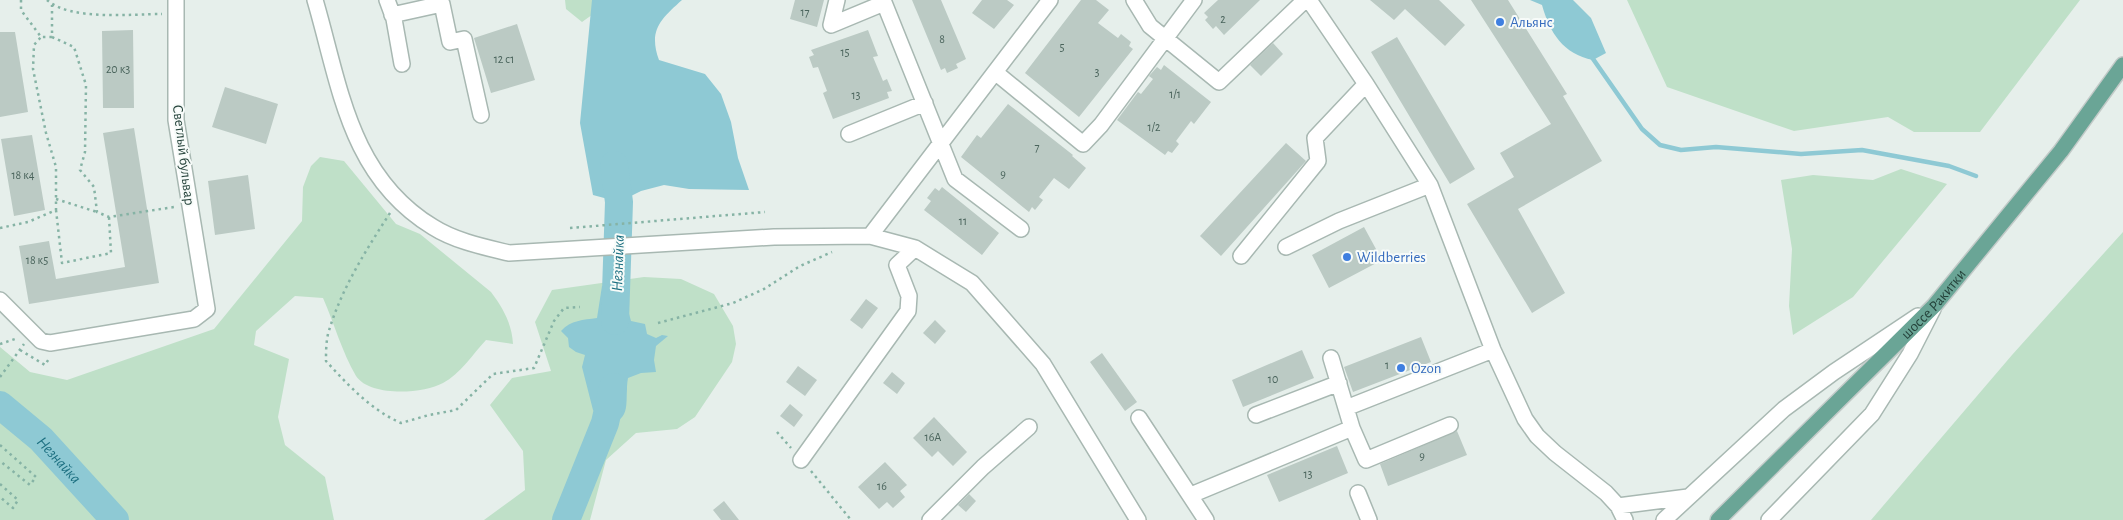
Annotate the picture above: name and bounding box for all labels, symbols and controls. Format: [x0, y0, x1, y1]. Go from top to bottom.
house number: 17 [800, 6, 810, 18]
house number: 2 [1220, 13, 1226, 25]
place label: Альянс [1510, 15, 1553, 30]
marker: Альянс [1494, 16, 1506, 28]
house number: 8 [939, 33, 945, 45]
house number: 5 [1059, 41, 1065, 53]
house number: 15 [840, 46, 850, 58]
house number: 12 с1 [494, 53, 514, 65]
house number: 20 к3 [106, 63, 130, 75]
house number: 3 [1095, 66, 1100, 78]
house number: 1/1 [1169, 88, 1181, 100]
house number: 13 [851, 89, 861, 101]
street label: Светлый бульвар [170, 104, 197, 207]
house number: 1/2 [1147, 121, 1161, 133]
house number: 7 [1034, 141, 1040, 153]
house number: 9 [1000, 168, 1006, 180]
house number: 18 к4 [11, 169, 35, 181]
house number: 11 [959, 215, 967, 227]
water label: Незнайка [609, 234, 627, 292]
place label: Wildberries [1357, 250, 1426, 265]
marker: Wildberries [1341, 251, 1353, 263]
house number: 18 к5 [26, 254, 48, 266]
street label: шоссе Ракитки [1898, 267, 1969, 342]
house number: 1 [1385, 359, 1389, 371]
place label: Ozon [1411, 361, 1441, 376]
marker: Ozon [1395, 362, 1407, 374]
house number: 10 [1268, 373, 1278, 385]
house number: 16А [925, 431, 941, 443]
water label: Незнайка [34, 434, 84, 487]
house number: 9 [1419, 450, 1425, 462]
house number: 13 [1303, 468, 1313, 480]
house number: 16 [877, 480, 887, 492]

